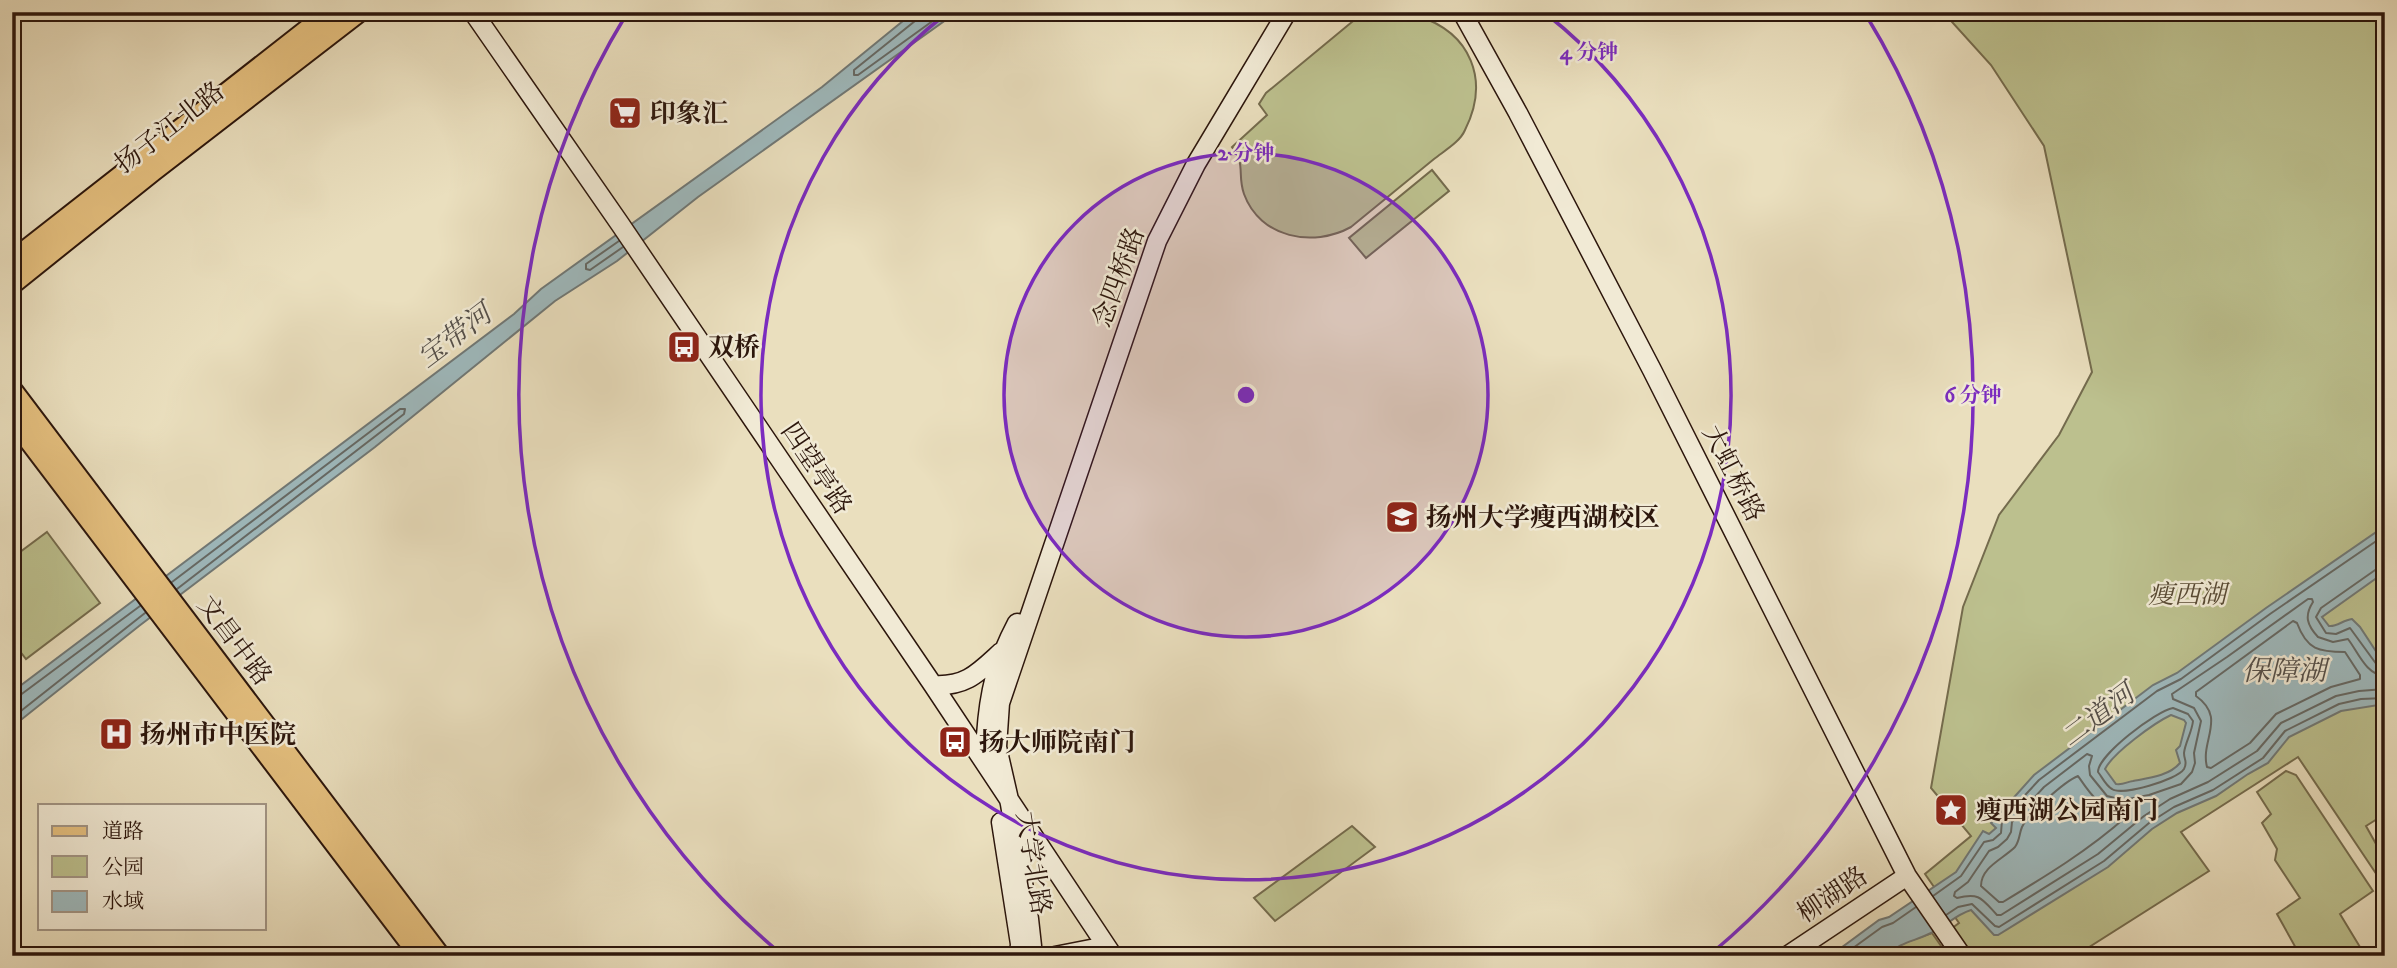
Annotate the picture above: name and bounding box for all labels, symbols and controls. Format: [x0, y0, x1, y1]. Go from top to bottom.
text: 4 分钟 [1560, 40, 1618, 66]
street label: 扬子江北路 [109, 75, 231, 181]
supermarket icon: 印象汇 [606, 94, 644, 132]
place label: 印象汇 [650, 98, 728, 131]
text: 2 分钟 [1218, 141, 1274, 167]
street label: 念四桥路 [1086, 223, 1153, 332]
water label: 宝带河 [411, 294, 503, 375]
bus stop icon: 双桥 [665, 328, 703, 366]
place label: 双桥 [708, 332, 760, 365]
centre of rings [1234, 383, 1258, 407]
text: 6 分钟 [1944, 383, 2002, 409]
street label: 四望亭路 [773, 416, 859, 521]
street label: 大虹桥路 [1694, 420, 1771, 528]
school or university icon: 扬州大学瘦西湖校区 [1383, 498, 1421, 536]
place label: 扬州大学瘦西湖校区 [1426, 502, 1660, 535]
park label: 瘦西湖 [2148, 579, 2230, 612]
street label: 文昌中路 [189, 589, 278, 692]
water label: 保障湖 [2242, 654, 2331, 689]
water label: 二道河 [2054, 674, 2146, 755]
hospital icon: 扬州市中医院 [97, 715, 135, 753]
place label: 扬州市中医院 [140, 719, 296, 752]
bus stop icon: 扬大师院南门 [936, 723, 974, 761]
place label: 扬大师院南门 [979, 727, 1135, 760]
place icon: 瘦西湖公园南门 [1932, 791, 1970, 829]
place label: 瘦西湖公园南门 [1976, 795, 2158, 828]
legend [38, 804, 266, 930]
street label: 大学北路 [1008, 809, 1057, 917]
text: 道路 [102, 819, 144, 845]
text: 公园 [102, 855, 144, 881]
street label: 柳湖路 [1791, 860, 1874, 931]
text: 水域 [102, 889, 144, 915]

